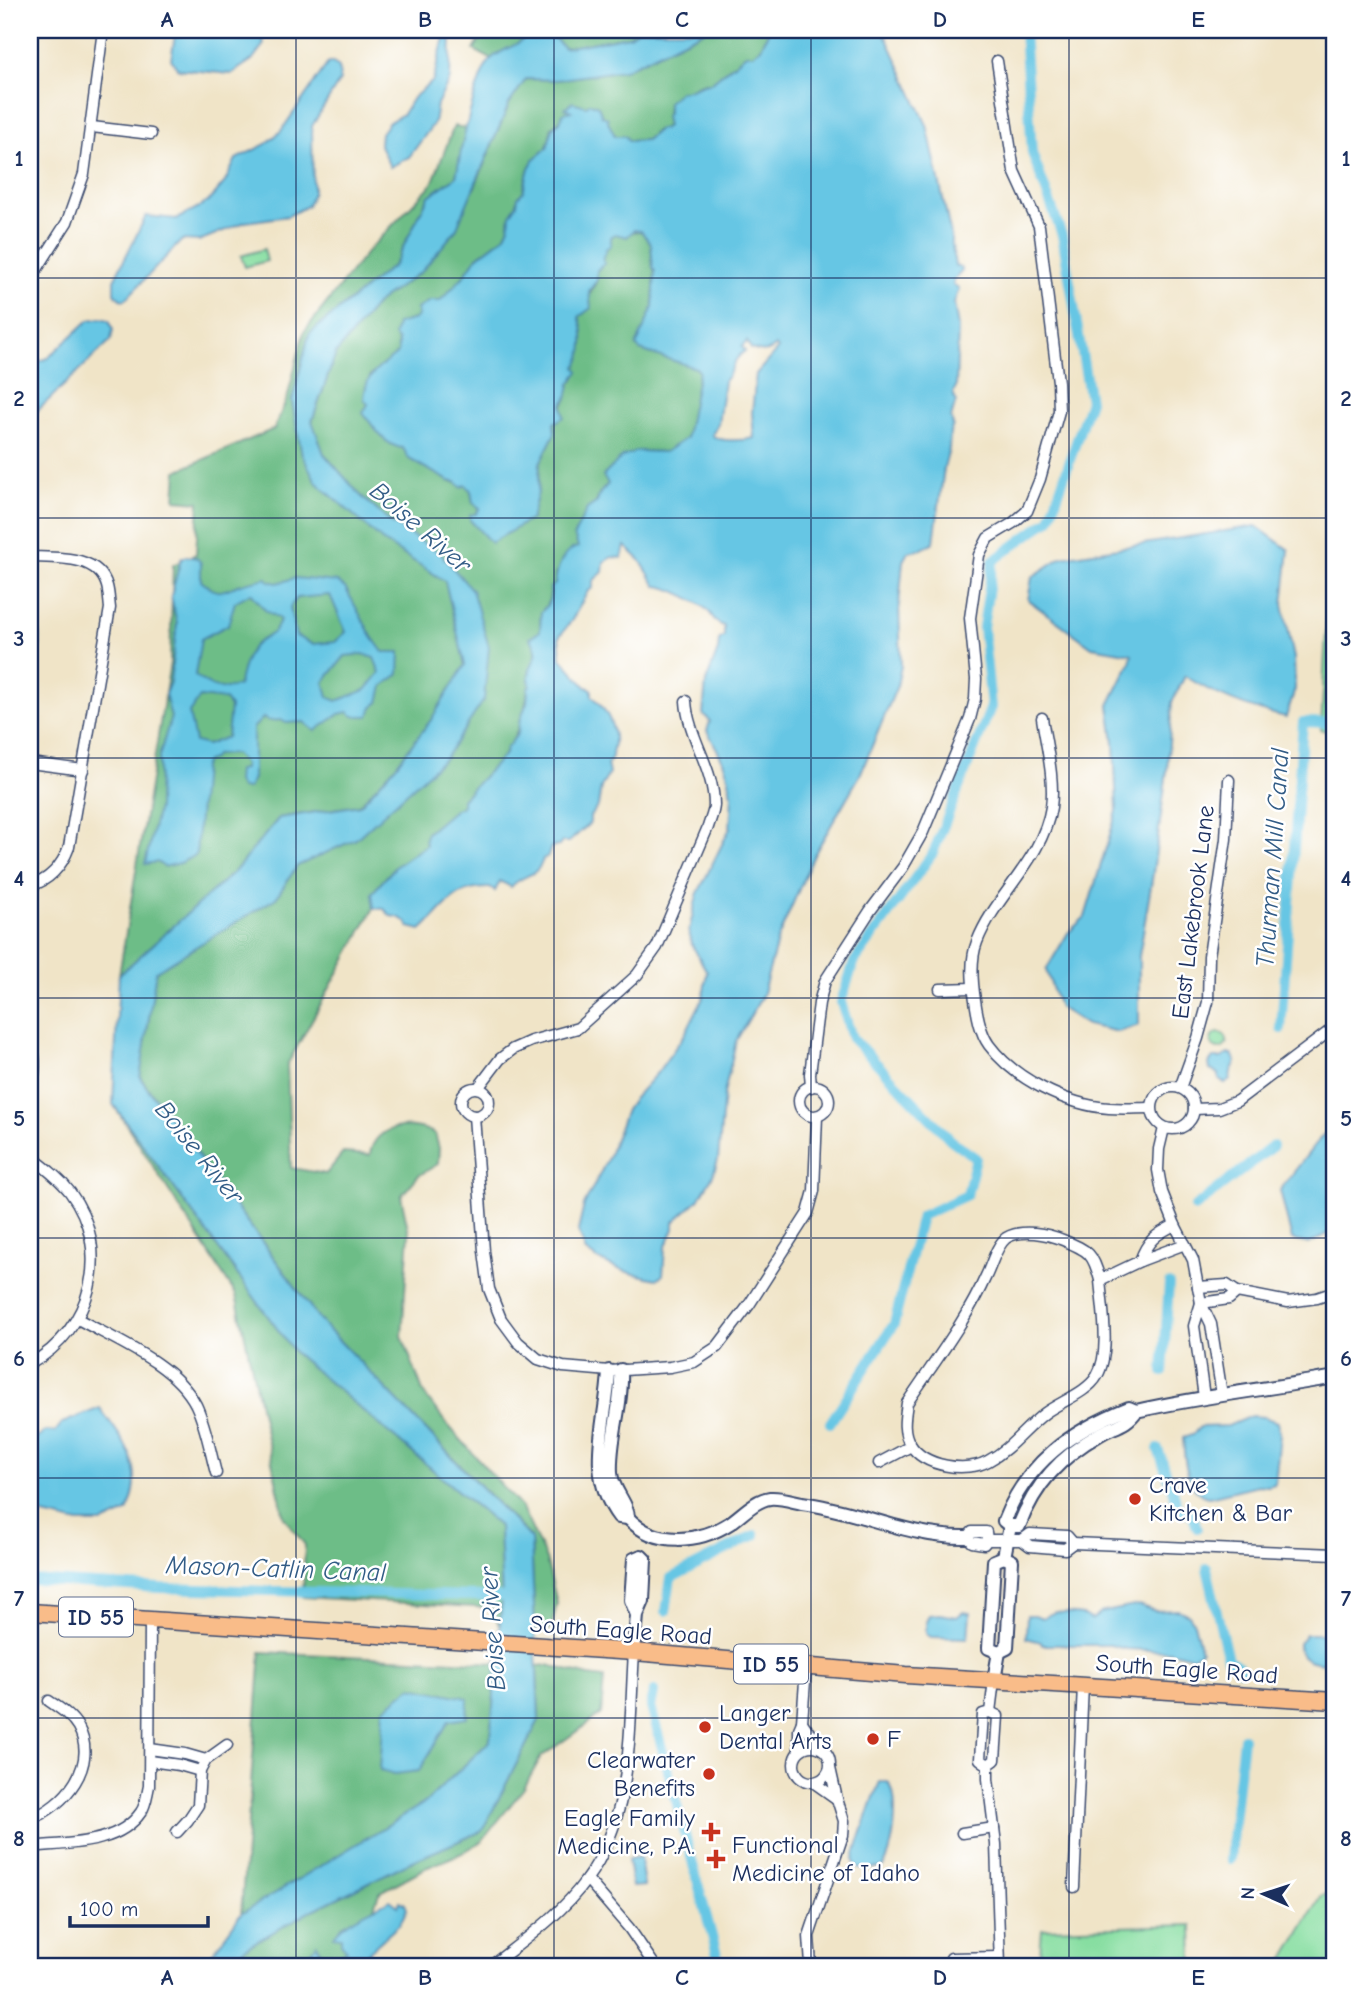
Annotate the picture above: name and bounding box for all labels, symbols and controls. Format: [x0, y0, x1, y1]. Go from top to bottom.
text: A [161, 6, 174, 33]
text: B [418, 6, 432, 33]
text: C [675, 6, 689, 33]
text: D [933, 6, 947, 33]
text: E [1191, 6, 1205, 33]
text: 1 [14, 145, 24, 172]
text: 1 [1341, 145, 1351, 172]
text: 2 [13, 385, 25, 412]
text: 2 [1340, 385, 1352, 412]
water label: Boise River [364, 476, 478, 581]
text: 3 [13, 625, 25, 652]
text: 3 [1340, 625, 1352, 652]
water label: Thurman Mill Canal [1250, 747, 1296, 969]
street label: East Lakebrook Lane [1166, 804, 1220, 1020]
text: 4 [14, 865, 25, 892]
text: 4 [1341, 865, 1352, 892]
water label: Boise River [149, 1095, 251, 1212]
text: 5 [13, 1105, 25, 1132]
text: 5 [1340, 1105, 1352, 1132]
text: 6 [13, 1345, 25, 1372]
text: 6 [1340, 1345, 1352, 1372]
place label: Crave Kitchen & Bar [1149, 1471, 1293, 1527]
marker: Crave Kitchen & Bar [1127, 1491, 1143, 1507]
water label: Mason-Catlin Canal [165, 1550, 387, 1588]
water label: Boise River [474, 1564, 512, 1692]
text: 7 [14, 1585, 25, 1612]
text: 7 [1341, 1585, 1352, 1612]
road number: ID 55 [59, 1598, 133, 1636]
street label: South Eagle Road [529, 1610, 713, 1650]
road number: ID 55 [734, 1644, 808, 1684]
street label: South Eagle Road [1095, 1649, 1279, 1689]
place label: Langer Dental Arts [719, 1699, 832, 1755]
marker: Langer Dental Arts [697, 1719, 713, 1735]
place label: F [887, 1725, 901, 1753]
marker: F [865, 1731, 881, 1747]
place label: Clearwater Benefits [587, 1746, 695, 1802]
marker: Clearwater Benefits [701, 1766, 717, 1782]
place label: Eagle Family Medicine, P.A. [557, 1804, 695, 1860]
marker: Eagle Family Medicine, P.A. [701, 1822, 721, 1842]
text: 8 [13, 1825, 25, 1852]
text: 8 [1340, 1825, 1352, 1852]
place label: Functional Medicine of Idaho [732, 1831, 920, 1887]
marker: Functional Medicine of Idaho [706, 1849, 726, 1869]
north arrow [1228, 1860, 1298, 1930]
scale bar [70, 1884, 208, 1928]
text: N [1237, 1886, 1259, 1900]
text: 100 m [80, 1897, 138, 1921]
text: A [161, 1964, 174, 1991]
text: B [418, 1964, 432, 1991]
text: C [675, 1964, 689, 1991]
text: D [933, 1964, 947, 1991]
text: E [1191, 1964, 1205, 1991]

